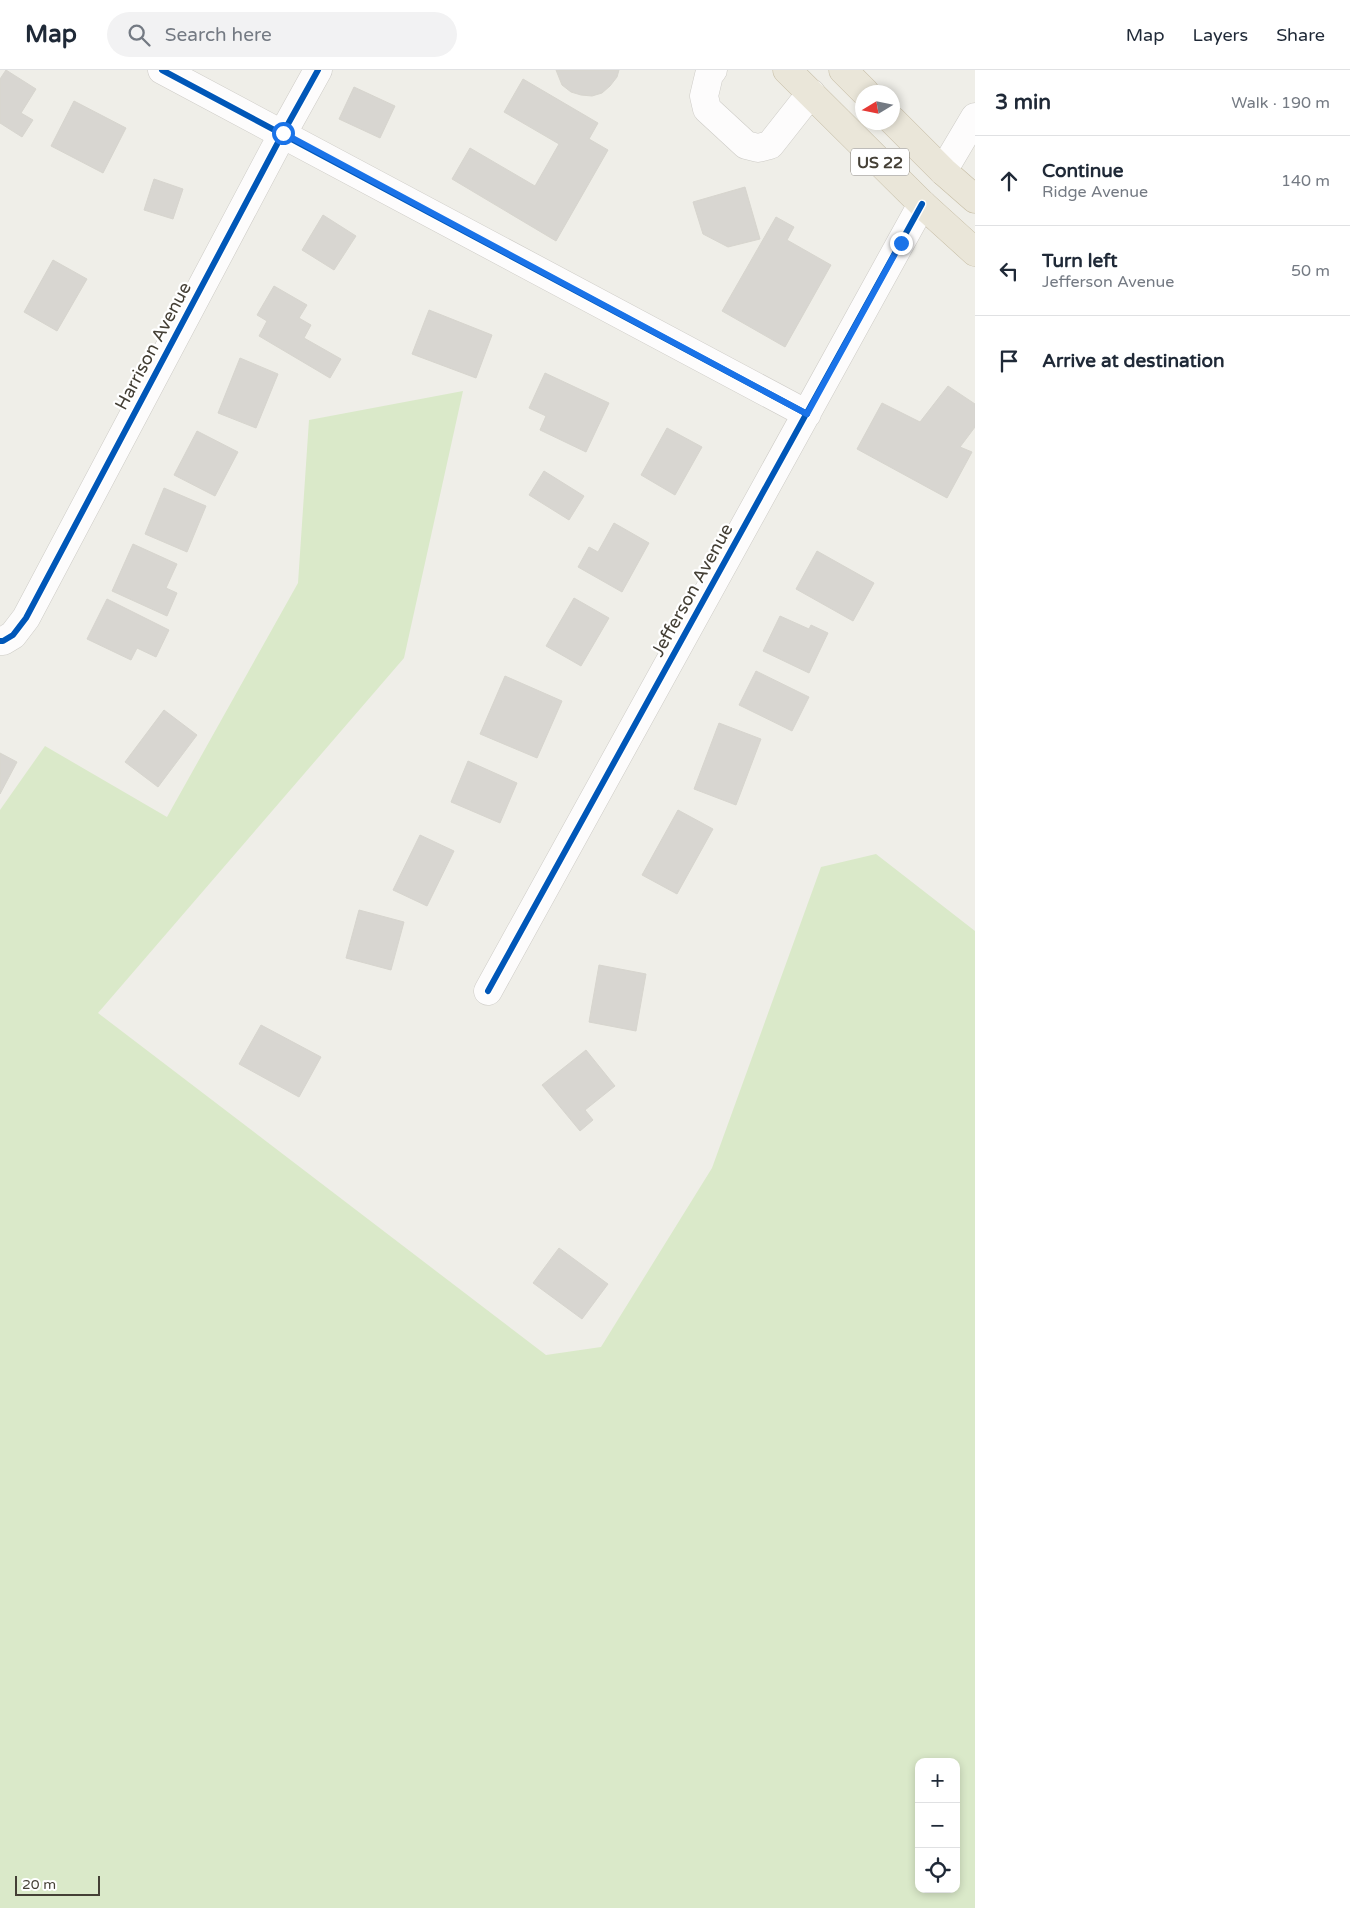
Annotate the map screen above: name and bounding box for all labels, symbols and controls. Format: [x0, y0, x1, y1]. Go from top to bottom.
search box [107, 12, 457, 57]
text: Map [25, 20, 77, 49]
icon: search [125, 21, 153, 49]
text: Search here [165, 24, 272, 46]
text: Map [1126, 24, 1165, 46]
text: Layers [1193, 24, 1248, 46]
text: Share [1276, 24, 1325, 46]
north arrow [855, 85, 900, 130]
text: 3 min [995, 90, 1051, 115]
text: Walk · 190 m [1231, 93, 1330, 113]
route start [272, 122, 295, 145]
road number: US 22 [851, 148, 909, 175]
text: Continue [1042, 160, 1124, 182]
icon: ahead [995, 167, 1023, 195]
text: 140 m [1281, 171, 1330, 191]
text: Ridge Avenue [1042, 182, 1148, 202]
route end [890, 232, 913, 255]
text: Turn left [1042, 250, 1118, 272]
icon: left [995, 257, 1023, 285]
text: 50 m [1291, 261, 1330, 281]
text: Jefferson Avenue [1042, 272, 1174, 292]
street label: Harrison Avenue [110, 278, 196, 414]
icon: arrive [995, 347, 1023, 375]
text: Arrive at destination [1042, 350, 1225, 372]
street label: Jefferson Avenue [646, 520, 738, 660]
map controls [915, 1758, 960, 1893]
button: + [915, 1758, 960, 1803]
button: − [915, 1803, 960, 1848]
button: locate [915, 1848, 960, 1893]
scale bar [15, 1873, 100, 1896]
text: 20 m [22, 1876, 56, 1893]

